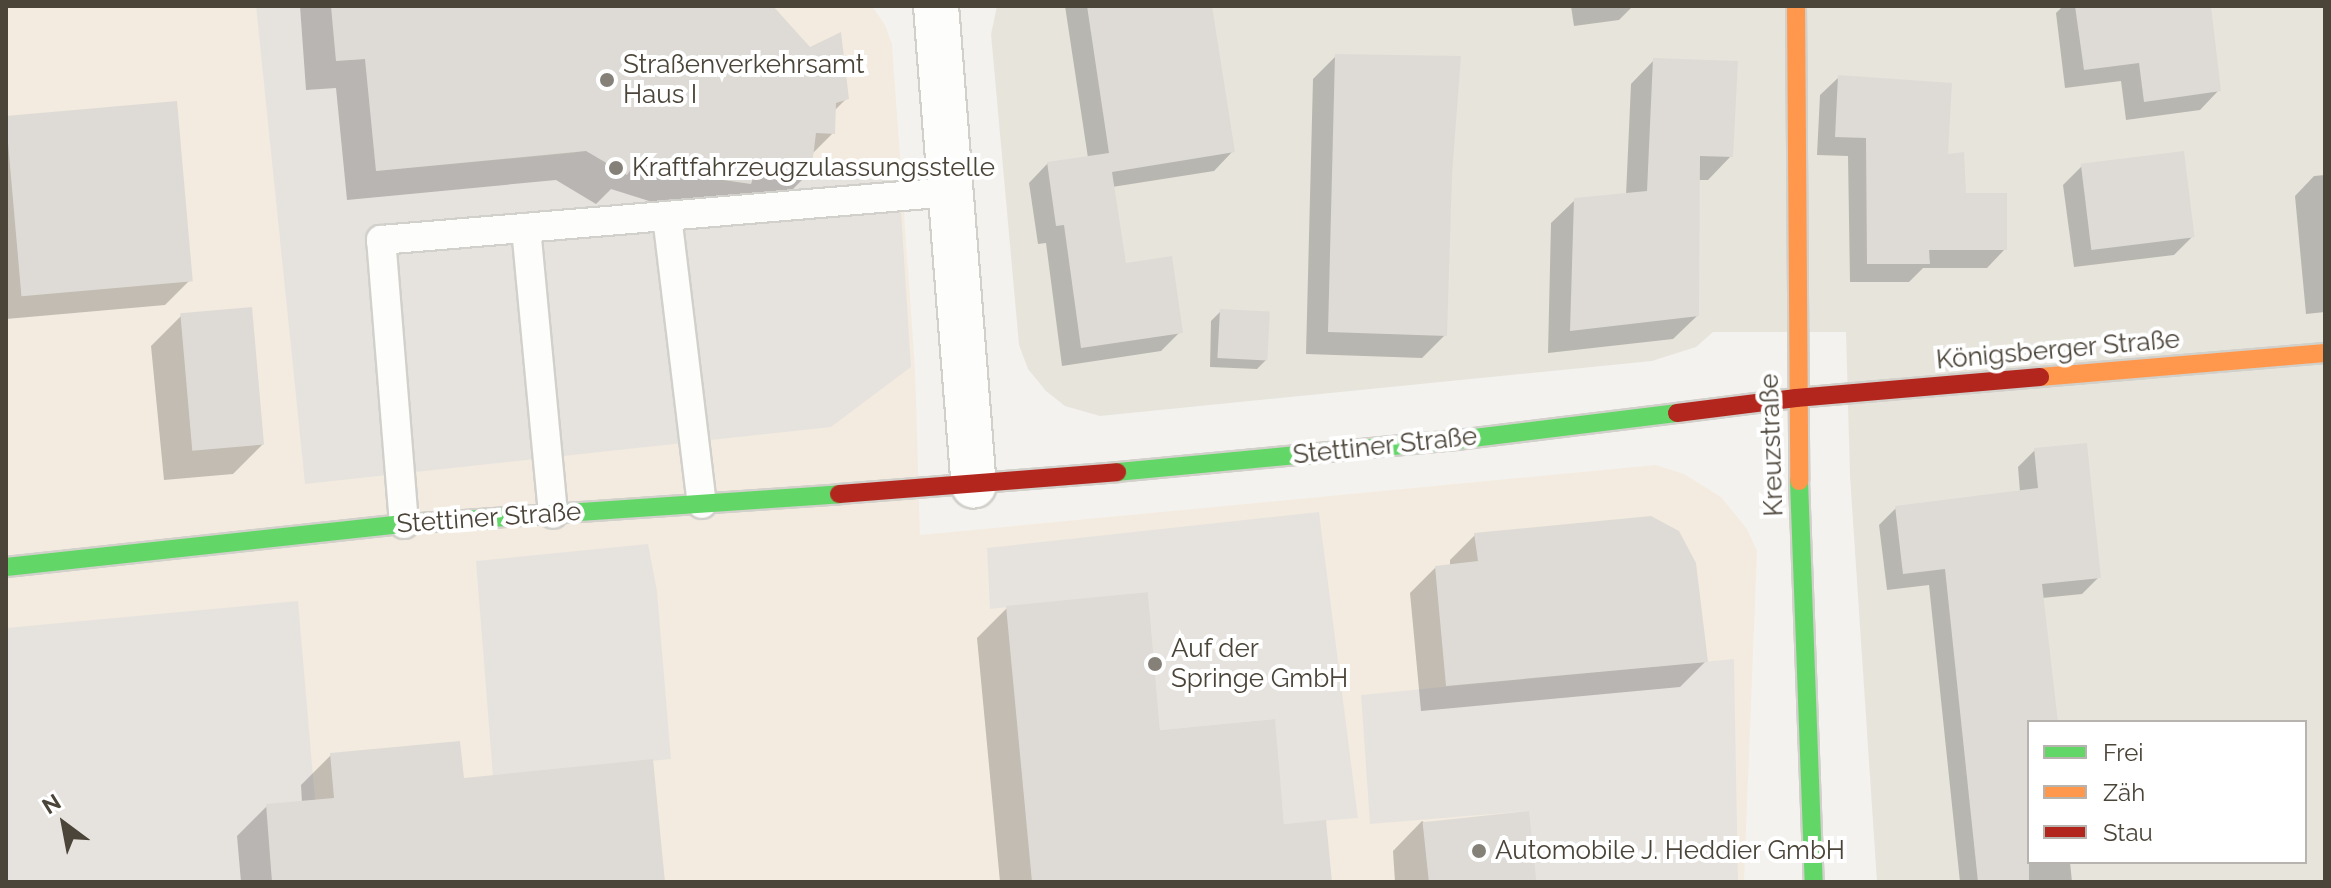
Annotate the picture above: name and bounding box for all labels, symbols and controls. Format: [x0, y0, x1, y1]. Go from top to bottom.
place label: Straßenverkehrsamt Haus I [623, 49, 865, 110]
marker: Straßenverkehrsamt Haus I [598, 71, 616, 89]
place label: Kraftfahrzeugzulassungsstelle [632, 152, 995, 184]
marker: Kraftfahrzeugzulassungsstelle [607, 159, 625, 177]
street label: Königsberger Straße [1935, 324, 2181, 376]
street label: Kreuzstraße [1754, 373, 1790, 517]
street label: Stettiner Straße [1291, 421, 1479, 471]
street label: Stettiner Straße [395, 496, 583, 540]
place label: Auf der Springe GmbH [1171, 633, 1348, 694]
marker: Auf der Springe GmbH [1146, 655, 1164, 673]
legend [2027, 720, 2307, 864]
text: Frei [2103, 738, 2144, 767]
text: Zäh [2103, 778, 2145, 807]
north arrow [24, 784, 104, 864]
text: N [37, 788, 65, 819]
text: Stau [2103, 818, 2153, 847]
place label: Automobile J. Heddier GmbH [1495, 835, 1846, 867]
marker: Automobile J. Heddier GmbH [1470, 842, 1488, 860]

